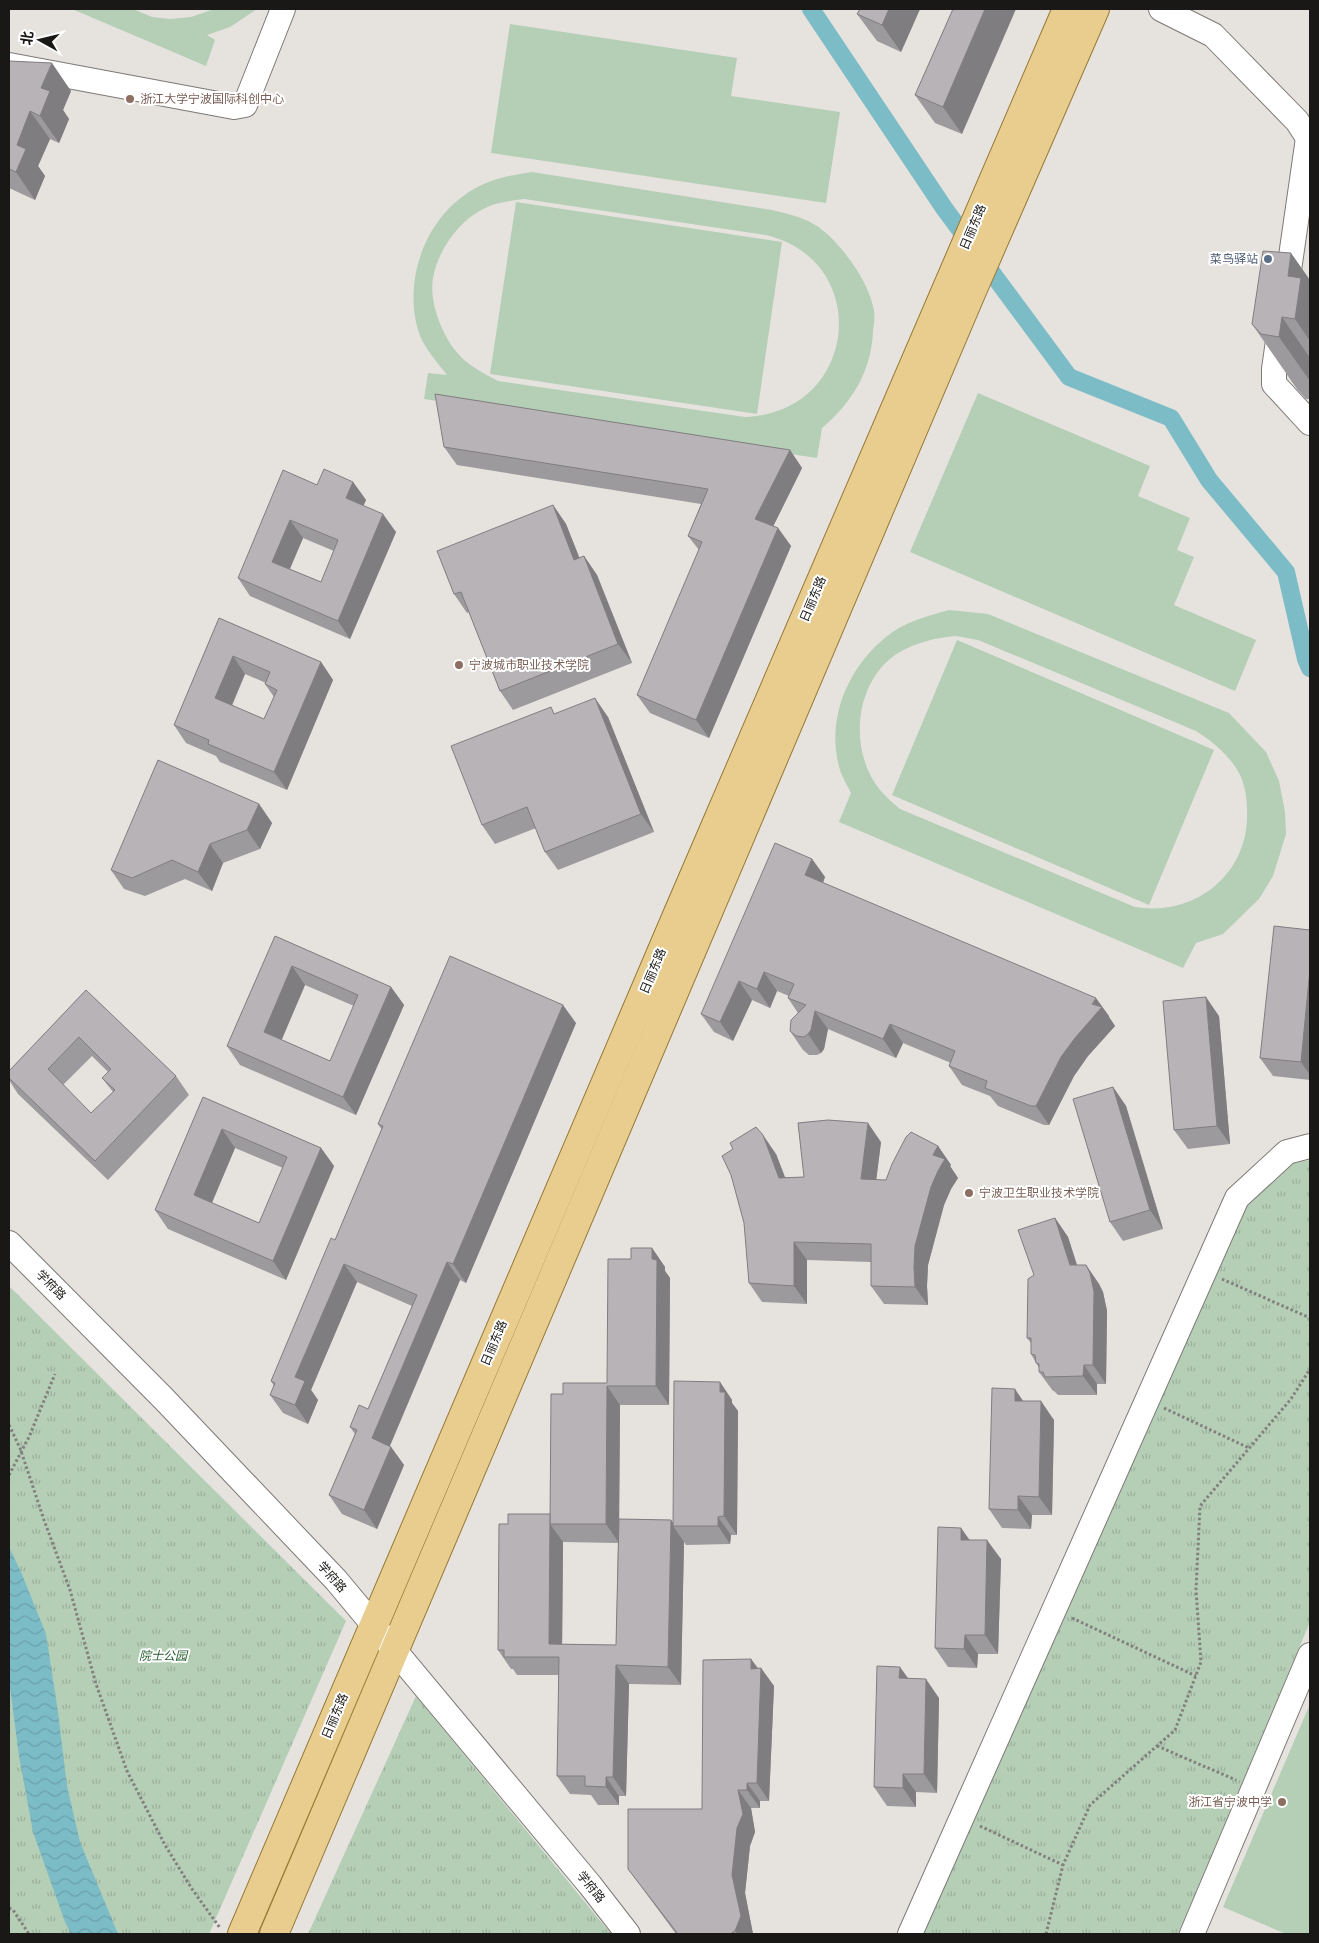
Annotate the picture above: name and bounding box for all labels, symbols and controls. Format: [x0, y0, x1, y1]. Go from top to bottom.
north arrow [15, 15, 65, 65]
text: 北 [17, 30, 37, 46]
place label: 浙江大学宁波国际科创中心 [140, 91, 284, 106]
marker: 浙江大学宁波国际科创中心 [124, 93, 136, 105]
street label: 日丽东路 [956, 202, 989, 252]
place label: 菜鸟驿站 [1210, 251, 1258, 266]
marker: 菜鸟驿站 [1262, 253, 1274, 265]
street label: 日丽东路 [796, 574, 829, 624]
place label: 宁波城市职业技术学院 [469, 657, 589, 672]
marker: 宁波城市职业技术学院 [453, 659, 465, 671]
street label: 日丽东路 [636, 946, 669, 996]
place label: 宁波卫生职业技术学院 [979, 1185, 1099, 1200]
marker: 宁波卫生职业技术学院 [963, 1187, 975, 1199]
street label: 学府路 [33, 1267, 69, 1303]
street label: 日丽东路 [477, 1318, 510, 1368]
street label: 学府路 [315, 1558, 350, 1595]
park label: 院士公园 [139, 1648, 189, 1663]
street label: 日丽东路 [318, 1691, 351, 1741]
place label: 浙江省宁波中学 [1188, 1794, 1272, 1809]
marker: 浙江省宁波中学 [1276, 1796, 1288, 1808]
street label: 学府路 [574, 1868, 609, 1905]

